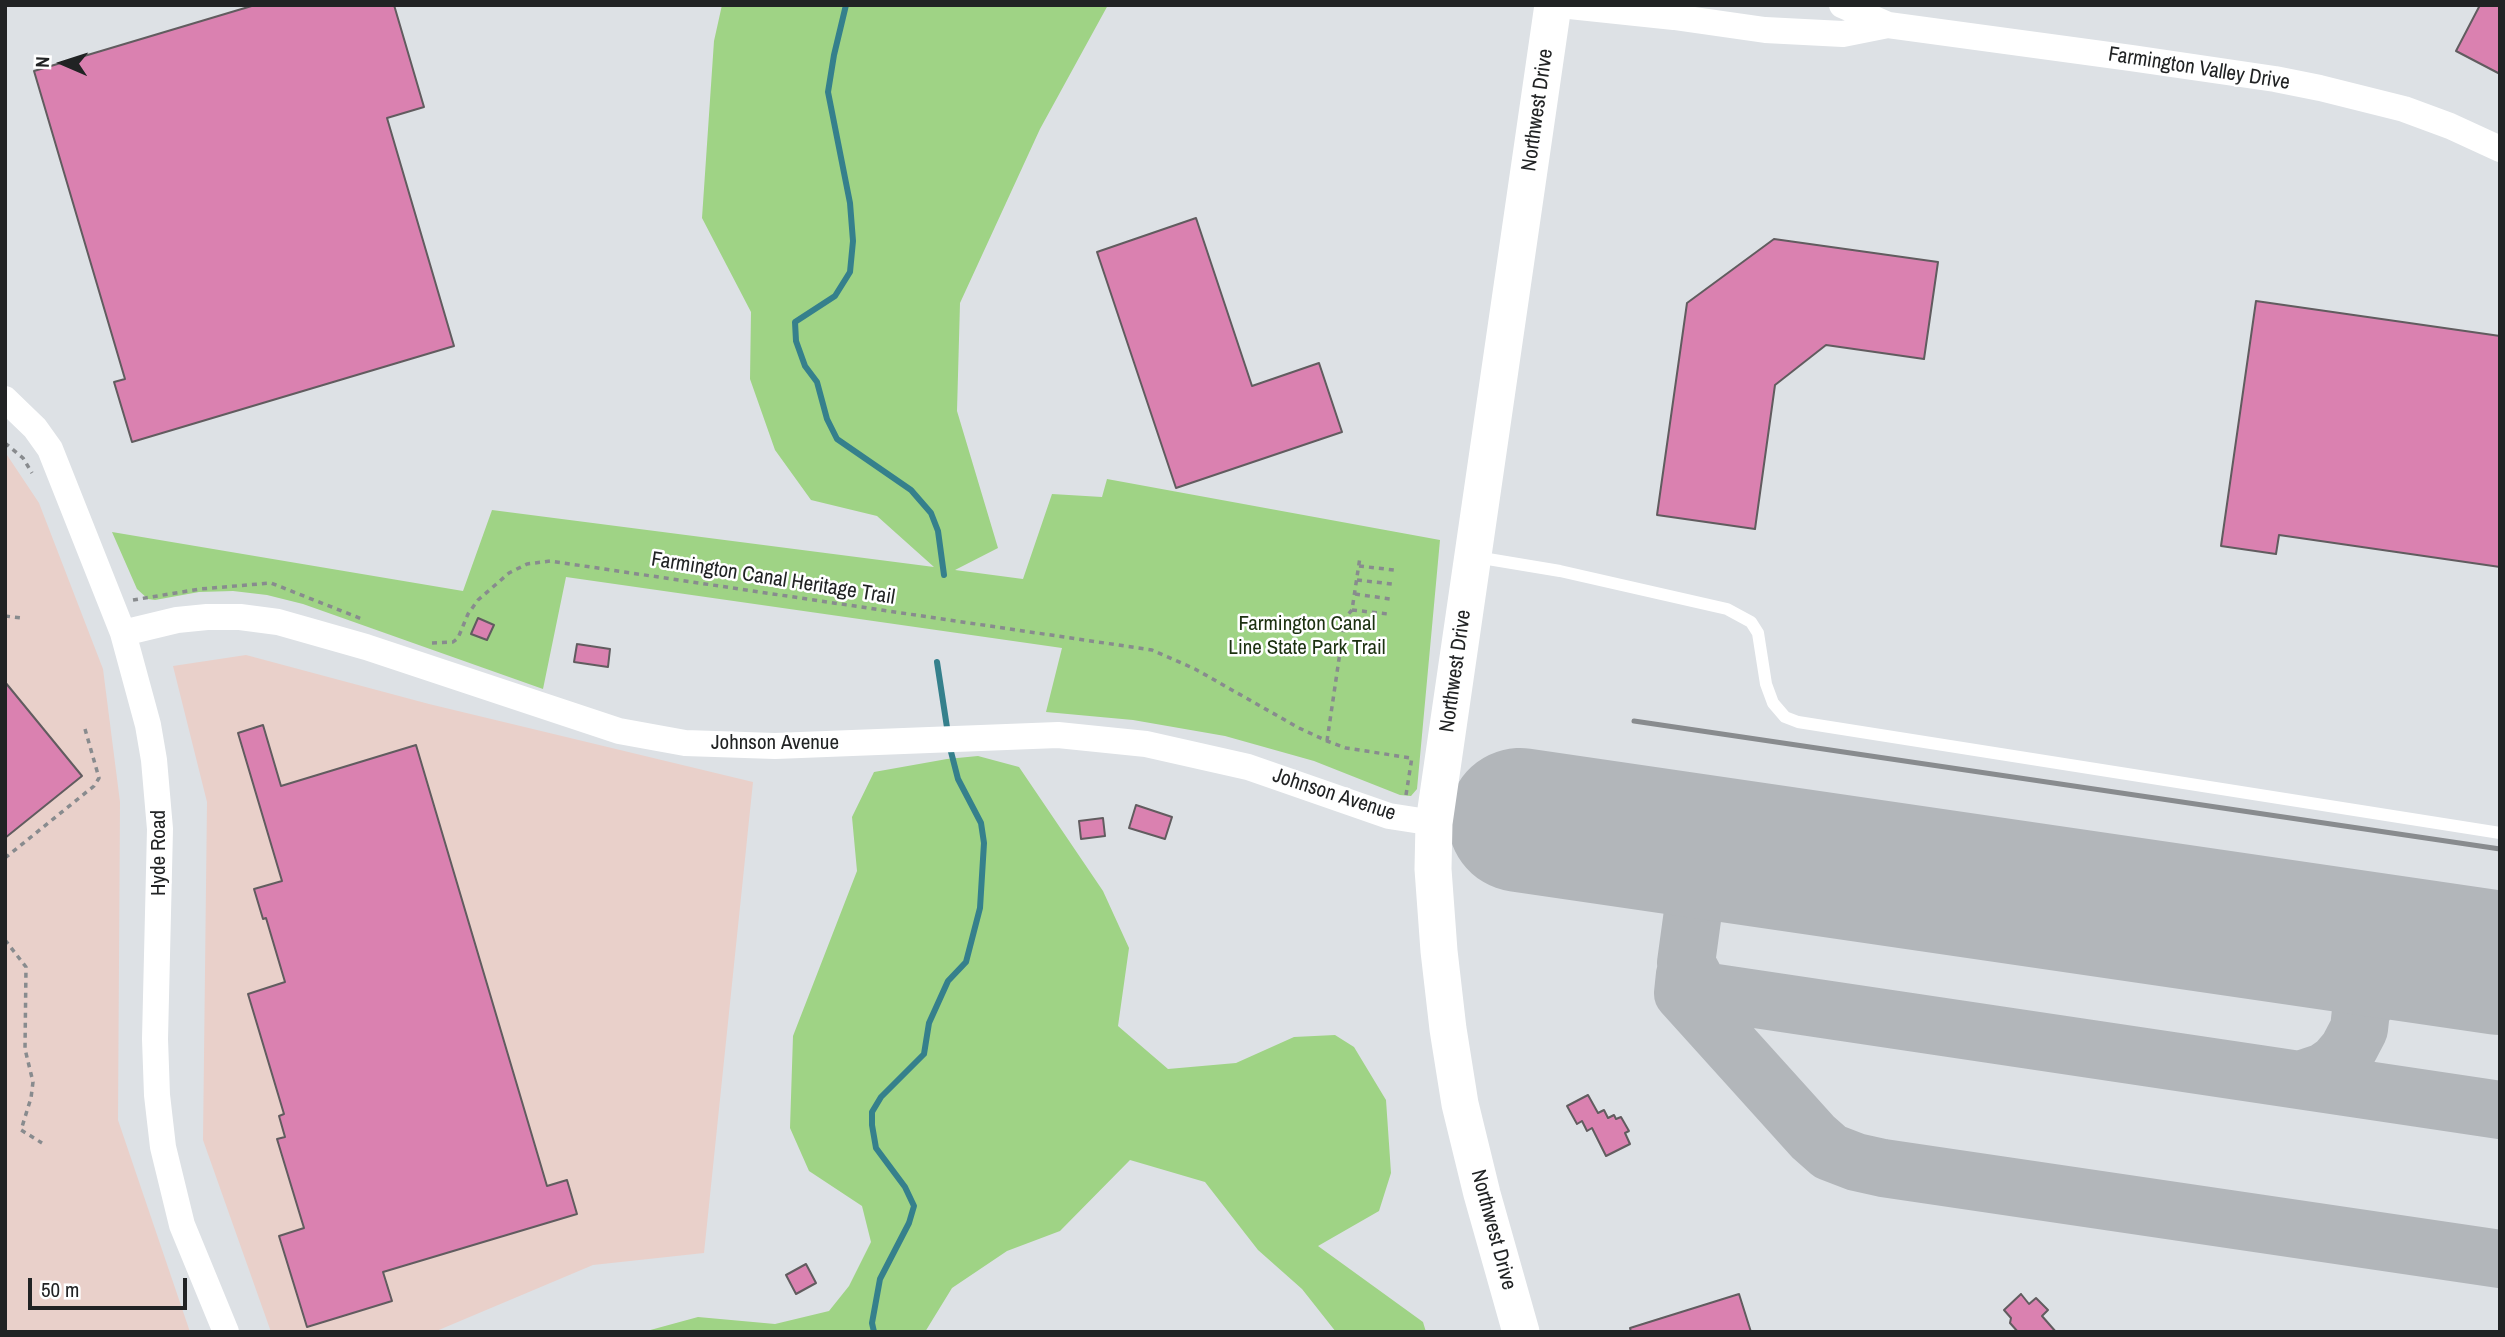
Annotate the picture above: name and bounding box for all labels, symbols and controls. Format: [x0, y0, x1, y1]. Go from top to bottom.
north arrow [28, 28, 98, 98]
street label: Farmington Valley Drive [2106, 42, 2292, 96]
street label: Northwest Drive [1517, 47, 1559, 173]
text: N [29, 56, 55, 68]
street label: Farmington Canal Heritage Trail [649, 547, 897, 611]
street label: Northwest Drive [1435, 608, 1477, 734]
park label: Farmington Canal Line State Park Trail [1228, 611, 1386, 661]
street label: Johnson Avenue [711, 730, 839, 756]
street label: Johnson Avenue [1269, 763, 1399, 827]
street label: Hyde Road [146, 810, 172, 896]
street label: Northwest Drive [1465, 1167, 1521, 1293]
scale bar [32, 1264, 191, 1308]
text: 50 m [41, 1275, 79, 1304]

